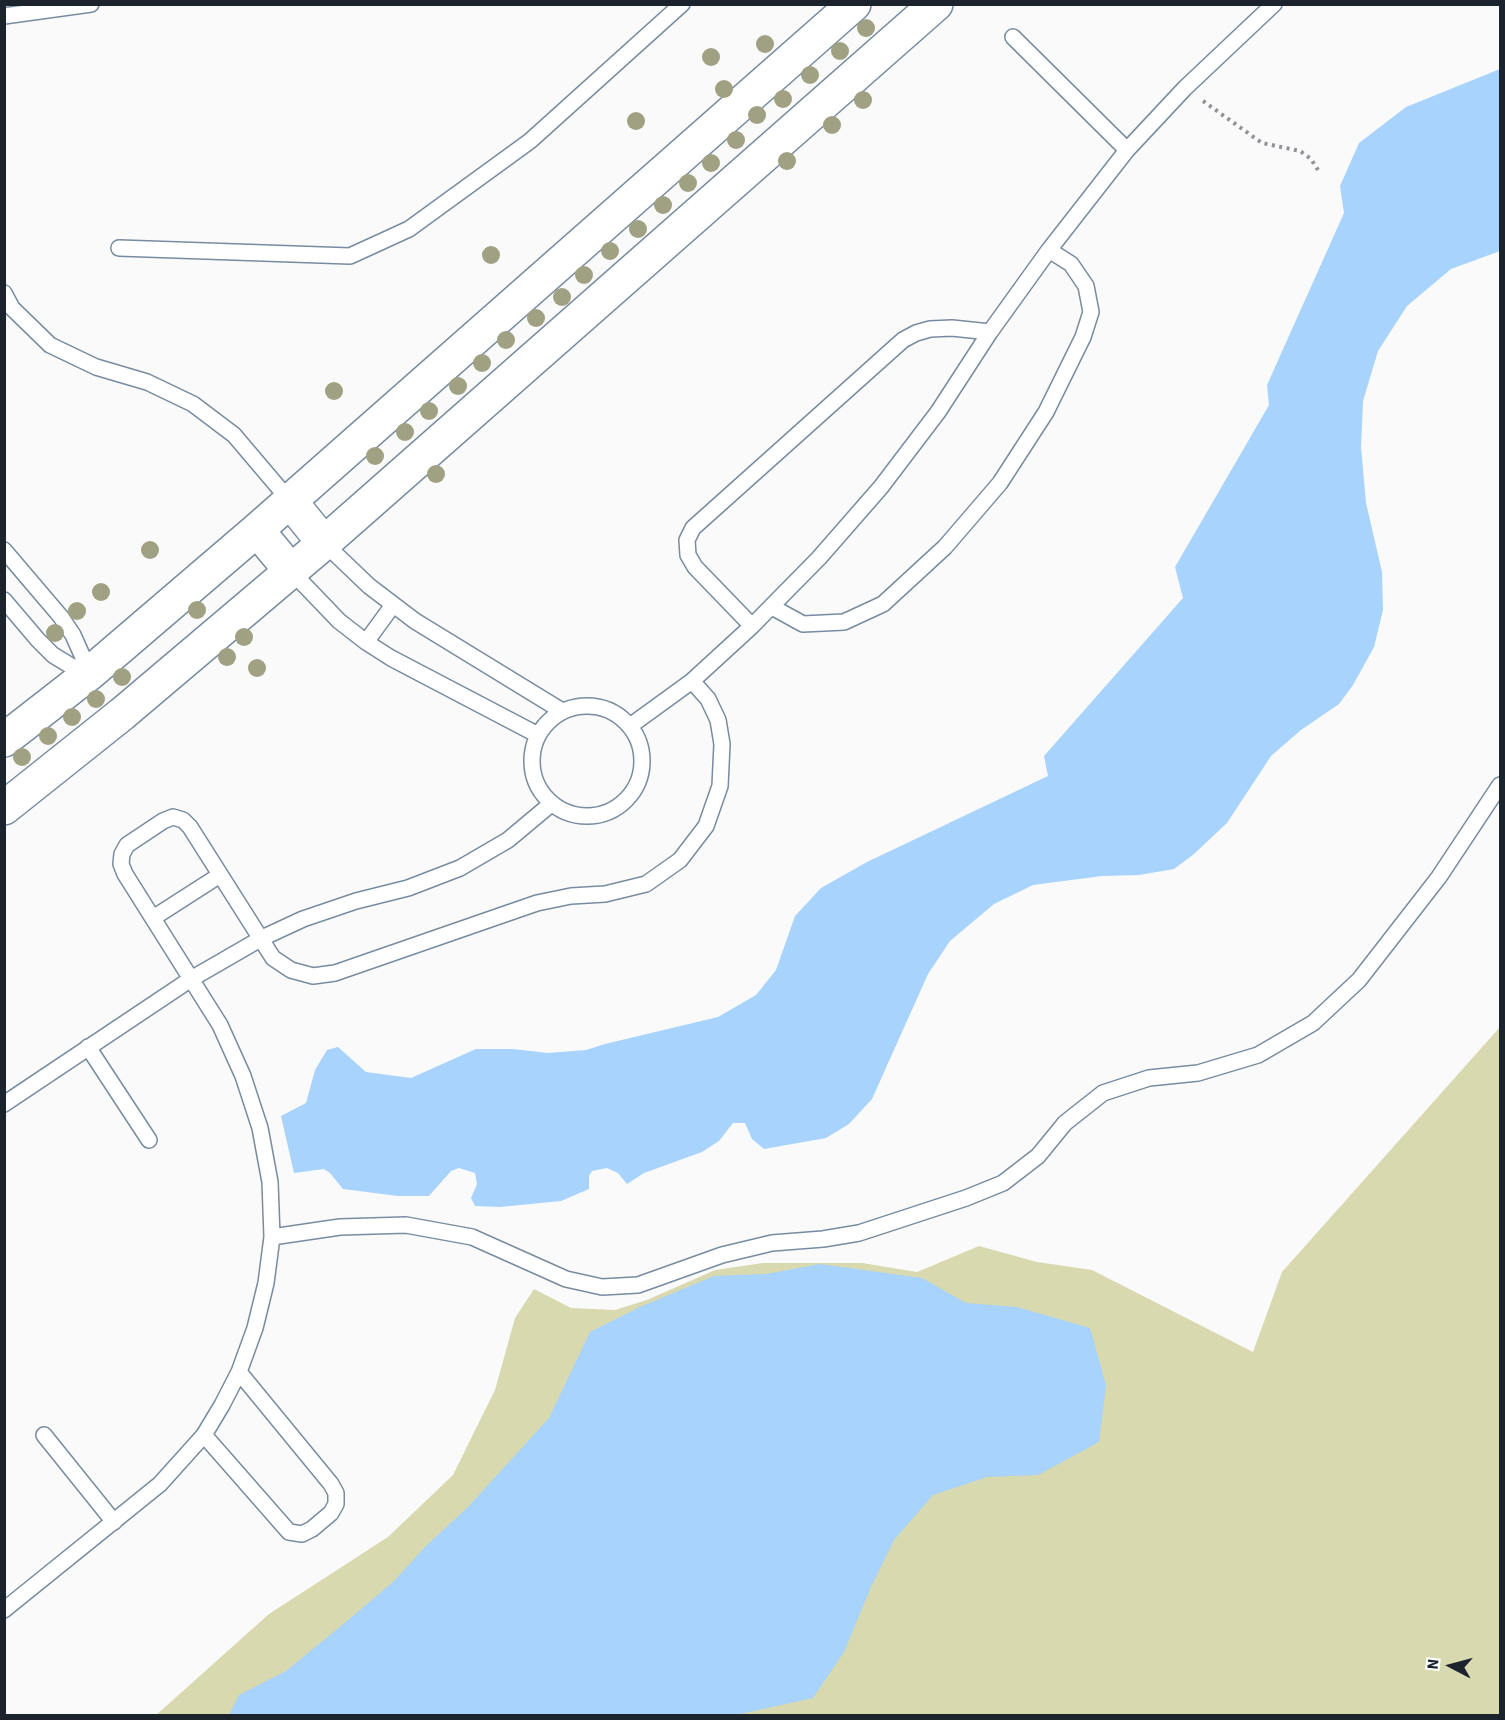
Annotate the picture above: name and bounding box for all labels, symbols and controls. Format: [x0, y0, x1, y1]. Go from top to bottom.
north arrow [1421, 1636, 1481, 1696]
text: N [1422, 1658, 1445, 1671]

